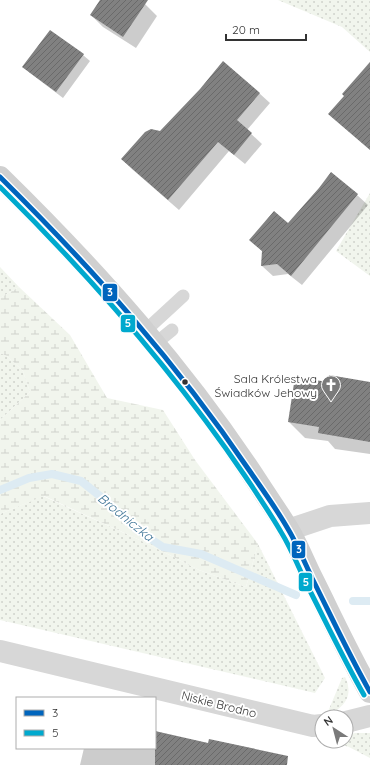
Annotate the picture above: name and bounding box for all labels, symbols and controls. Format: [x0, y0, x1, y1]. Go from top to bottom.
scale bar [226, 16, 306, 42]
text: 20 m [232, 22, 260, 37]
line badge: 3 [102, 283, 118, 302]
text: 3 [107, 285, 113, 299]
line badge: 5 [120, 314, 136, 333]
text: 5 [125, 316, 131, 330]
place label: Sala Królestwa Świadków Jehowy [215, 371, 317, 400]
church icon: Sala Królestwa Świadków Jehowy [320, 374, 342, 402]
unlabelled marker [180, 377, 190, 387]
water label: Brodniczka [95, 490, 158, 545]
line badge: 3 [291, 540, 306, 559]
text: 3 [296, 542, 302, 556]
line badge: 5 [298, 572, 313, 592]
text: 5 [303, 575, 309, 589]
street label: Niskie Brodno [180, 687, 258, 721]
legend [16, 697, 156, 749]
text: 3 [52, 705, 58, 720]
north arrow [314, 709, 354, 749]
text: N [321, 713, 336, 729]
text: 5 [52, 725, 59, 740]

